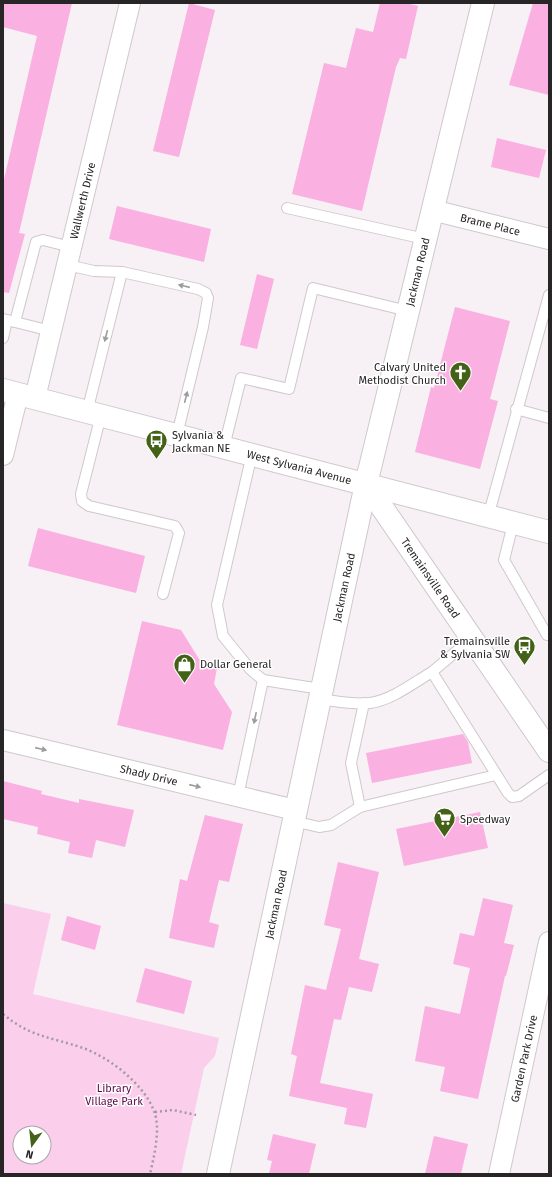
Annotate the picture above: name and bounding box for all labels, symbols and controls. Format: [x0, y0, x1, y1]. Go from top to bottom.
street label: Wallwerth Drive [67, 161, 98, 240]
street label: Brame Place [459, 211, 521, 239]
street label: Jackman Road [403, 236, 433, 308]
one-way arrow [178, 282, 190, 288]
one-way arrow [102, 330, 108, 342]
church icon: Calvary United Methodist Church [448, 360, 474, 393]
place label: Calvary United Methodist Church [358, 361, 446, 387]
one-way arrow [184, 391, 190, 404]
bus stop icon: Sylvania & Jackman NE [143, 428, 169, 461]
place label: Sylvania & Jackman NE [172, 429, 231, 455]
street label: West Sylvania Avenue [245, 448, 353, 487]
street label: Tremainsville Road [398, 536, 462, 621]
street label: Jackman Road [331, 552, 358, 623]
bus stop icon: Tremainsville & Sylvania SW [512, 634, 538, 667]
place label: Tremainsville & Sylvania SW [440, 635, 510, 661]
shop icon: Dollar General [171, 651, 197, 684]
place label: Dollar General [200, 658, 271, 671]
one-way arrow [251, 712, 257, 724]
one-way arrow [35, 747, 47, 753]
street label: Shady Drive [118, 762, 179, 789]
one-way arrow [189, 783, 201, 789]
supermarket icon: Speedway [432, 806, 458, 839]
place label: Speedway [460, 813, 511, 826]
street label: Jackman Road [263, 868, 290, 940]
street label: Garden Park Drive [509, 1014, 540, 1104]
park label: Library Village Park [85, 1082, 143, 1108]
north arrow [12, 1125, 52, 1165]
text: N [24, 1147, 35, 1161]

